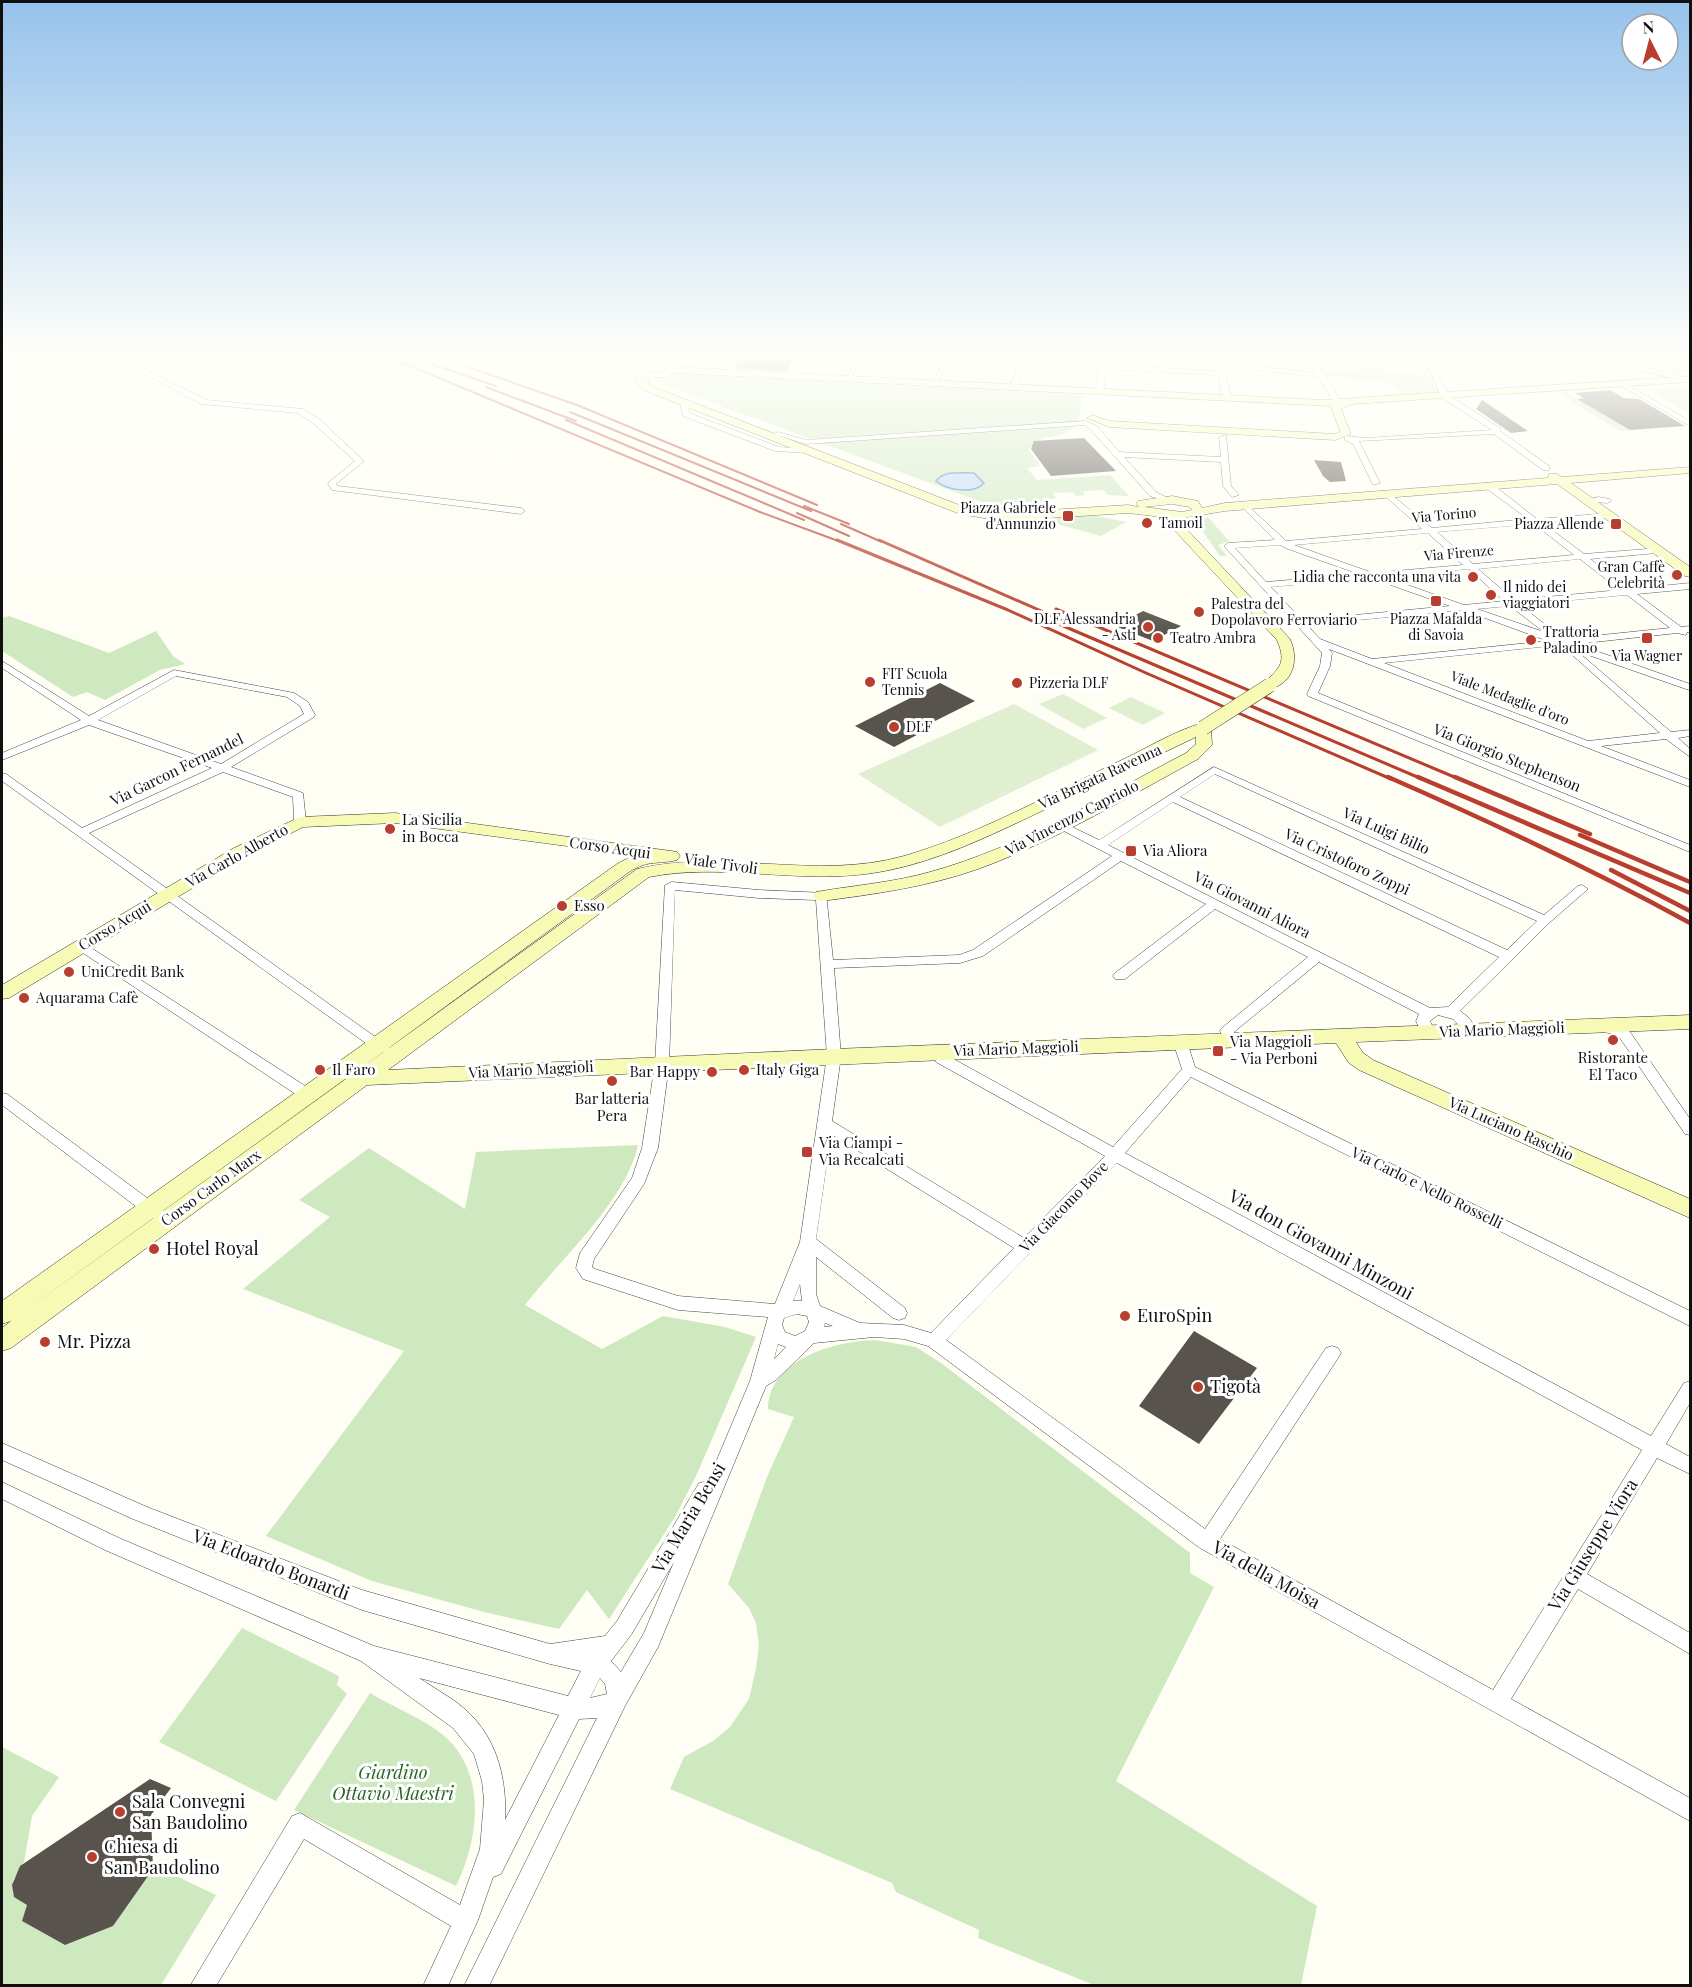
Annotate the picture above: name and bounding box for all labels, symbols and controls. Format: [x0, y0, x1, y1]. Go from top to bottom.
north arrow [1620, 12, 1680, 72]
text: N [1642, 15, 1656, 38]
place label: Piazza Gabriele d'Annunzio [960, 498, 1056, 533]
street label: Via Torino [1410, 502, 1477, 527]
marker: Piazza Gabriele d'Annunzio [1061, 509, 1075, 523]
place label: Tamoil [1159, 513, 1203, 532]
place label: Piazza Allende [1514, 514, 1604, 533]
marker: Tamoil [1140, 516, 1154, 530]
marker: Piazza Allende [1609, 517, 1623, 531]
street label: Via Firenze [1422, 540, 1495, 565]
place label: Gran Caffè Celebrità [1598, 557, 1665, 592]
place label: Lidia che racconta una vita [1293, 567, 1461, 586]
marker: Gran Caffè Celebrità [1670, 568, 1684, 582]
marker: Lidia che racconta una vita [1466, 570, 1480, 584]
place label: Il nido dei viaggiatori [1502, 577, 1570, 612]
marker: Il nido dei viaggiatori [1484, 588, 1498, 602]
place label: Palestra del Dopolavoro Ferroviario [1211, 594, 1358, 629]
marker: Piazza Mafalda di Savoia [1429, 594, 1443, 608]
marker: Palestra del Dopolavoro Ferroviario [1192, 605, 1206, 619]
place label: DLF Alessandria - Asti [1034, 609, 1136, 644]
place label: Piazza Mafalda di Savoia [1390, 609, 1482, 644]
marker: DLF Alessandria - Asti [1141, 620, 1155, 634]
place label: Trattoria Paladino [1543, 622, 1599, 657]
place label: Teatro Ambra [1170, 628, 1256, 647]
marker: Teatro Ambra [1151, 631, 1165, 645]
marker: Via Wagner [1640, 631, 1654, 645]
marker: Trattoria Paladino [1524, 633, 1538, 647]
place label: Via Wagner [1611, 646, 1683, 665]
place label: FIT Scuola Tennis [882, 664, 948, 699]
street label: Viale Medaglie d'oro [1447, 666, 1573, 729]
place label: Pizzeria DLF [1029, 673, 1109, 692]
marker: FIT Scuola Tennis [863, 675, 877, 689]
marker: Pizzeria DLF [1010, 676, 1024, 690]
place label: DLF [906, 717, 932, 736]
street label: Via Giorgio Stephenson [1430, 718, 1584, 796]
marker: DLF [887, 720, 901, 734]
street label: Via Garcon Fernandel [106, 728, 246, 810]
street label: Via Brigata Ravenna [1034, 739, 1165, 814]
street label: Via Vincenzo Capriolo [1001, 775, 1142, 860]
street label: Via Luigi Bilio [1339, 802, 1433, 858]
place label: La Sicilia in Bocca [402, 809, 463, 846]
street label: Via Carlo Alberto [181, 819, 291, 892]
marker: La Sicilia in Bocca [383, 822, 397, 836]
street label: Via Cristoforo Zoppi [1281, 823, 1414, 899]
street label: Corso Acqui [568, 831, 653, 863]
place label: Via Aliora [1142, 840, 1208, 860]
marker: Via Aliora [1124, 844, 1138, 858]
street label: Viale Tivoli [682, 848, 760, 878]
street label: Via Giovanni Aliora [1190, 866, 1315, 942]
street label: Corso Acqui [74, 895, 155, 955]
place label: Esso [574, 895, 605, 915]
marker: Esso [555, 899, 569, 913]
place label: UniCredit Bank [81, 961, 185, 981]
marker: UniCredit Bank [62, 965, 76, 979]
place label: Aquarama Cafè [35, 987, 139, 1007]
marker: Aquarama Cafè [17, 991, 31, 1005]
street label: Via Mario Maggioli [1438, 1017, 1566, 1041]
place label: Via Maggioli - Via Perboni [1229, 1031, 1318, 1068]
marker: Ristorante El Taco [1606, 1033, 1620, 1047]
street label: Via Mario Maggioli [952, 1036, 1080, 1060]
marker: Via Maggioli - Via Perboni [1211, 1044, 1225, 1058]
place label: Ristorante El Taco [1578, 1047, 1648, 1084]
street label: Via Mario Maggioli [467, 1056, 595, 1082]
place label: Il Faro [332, 1059, 376, 1079]
place label: Italy Giga [756, 1059, 820, 1079]
place label: Bar Happy [630, 1061, 700, 1081]
marker: Il Faro [313, 1063, 327, 1077]
marker: Italy Giga [737, 1063, 751, 1077]
marker: Bar Happy [705, 1065, 719, 1079]
marker: Bar latteria Pera [605, 1074, 619, 1088]
place label: Bar latteria Pera [575, 1088, 650, 1125]
street label: Via Luciano Raschio [1445, 1091, 1577, 1165]
place label: Via Ciampi - Via Recalcati [818, 1132, 905, 1169]
street label: Via Carlo e Nello Rosselli [1347, 1141, 1507, 1233]
street label: Corso Carlo Marx [156, 1144, 265, 1230]
marker: Via Ciampi - Via Recalcati [800, 1145, 814, 1159]
street label: Via Giacomo Bove [1014, 1156, 1112, 1257]
street label: Via don Giovanni Minzoni [1224, 1183, 1418, 1305]
place label: Hotel Royal [166, 1236, 259, 1260]
marker: Hotel Royal [147, 1242, 161, 1256]
place label: EuroSpin [1137, 1303, 1212, 1327]
marker: EuroSpin [1118, 1309, 1132, 1323]
place label: Mr. Pizza [57, 1329, 131, 1353]
marker: Mr. Pizza [38, 1335, 52, 1349]
place label: Tigotà [1210, 1374, 1261, 1398]
marker: Tigotà [1191, 1380, 1205, 1394]
street label: Via Maria Bensi [645, 1458, 731, 1578]
street label: Via Giuseppe Viora [1541, 1474, 1643, 1616]
street label: Via Edoardo Bonardi [189, 1523, 353, 1605]
street label: Via della Moisa [1207, 1534, 1325, 1614]
park label: Giardino Ottavio Maestri [332, 1760, 454, 1805]
place label: Sala Convegni San Baudolino [132, 1789, 248, 1834]
marker: Sala Convegni San Baudolino [113, 1805, 127, 1819]
place label: Chiesa di San Baudolino [104, 1834, 220, 1879]
marker: Chiesa di San Baudolino [85, 1850, 99, 1864]

